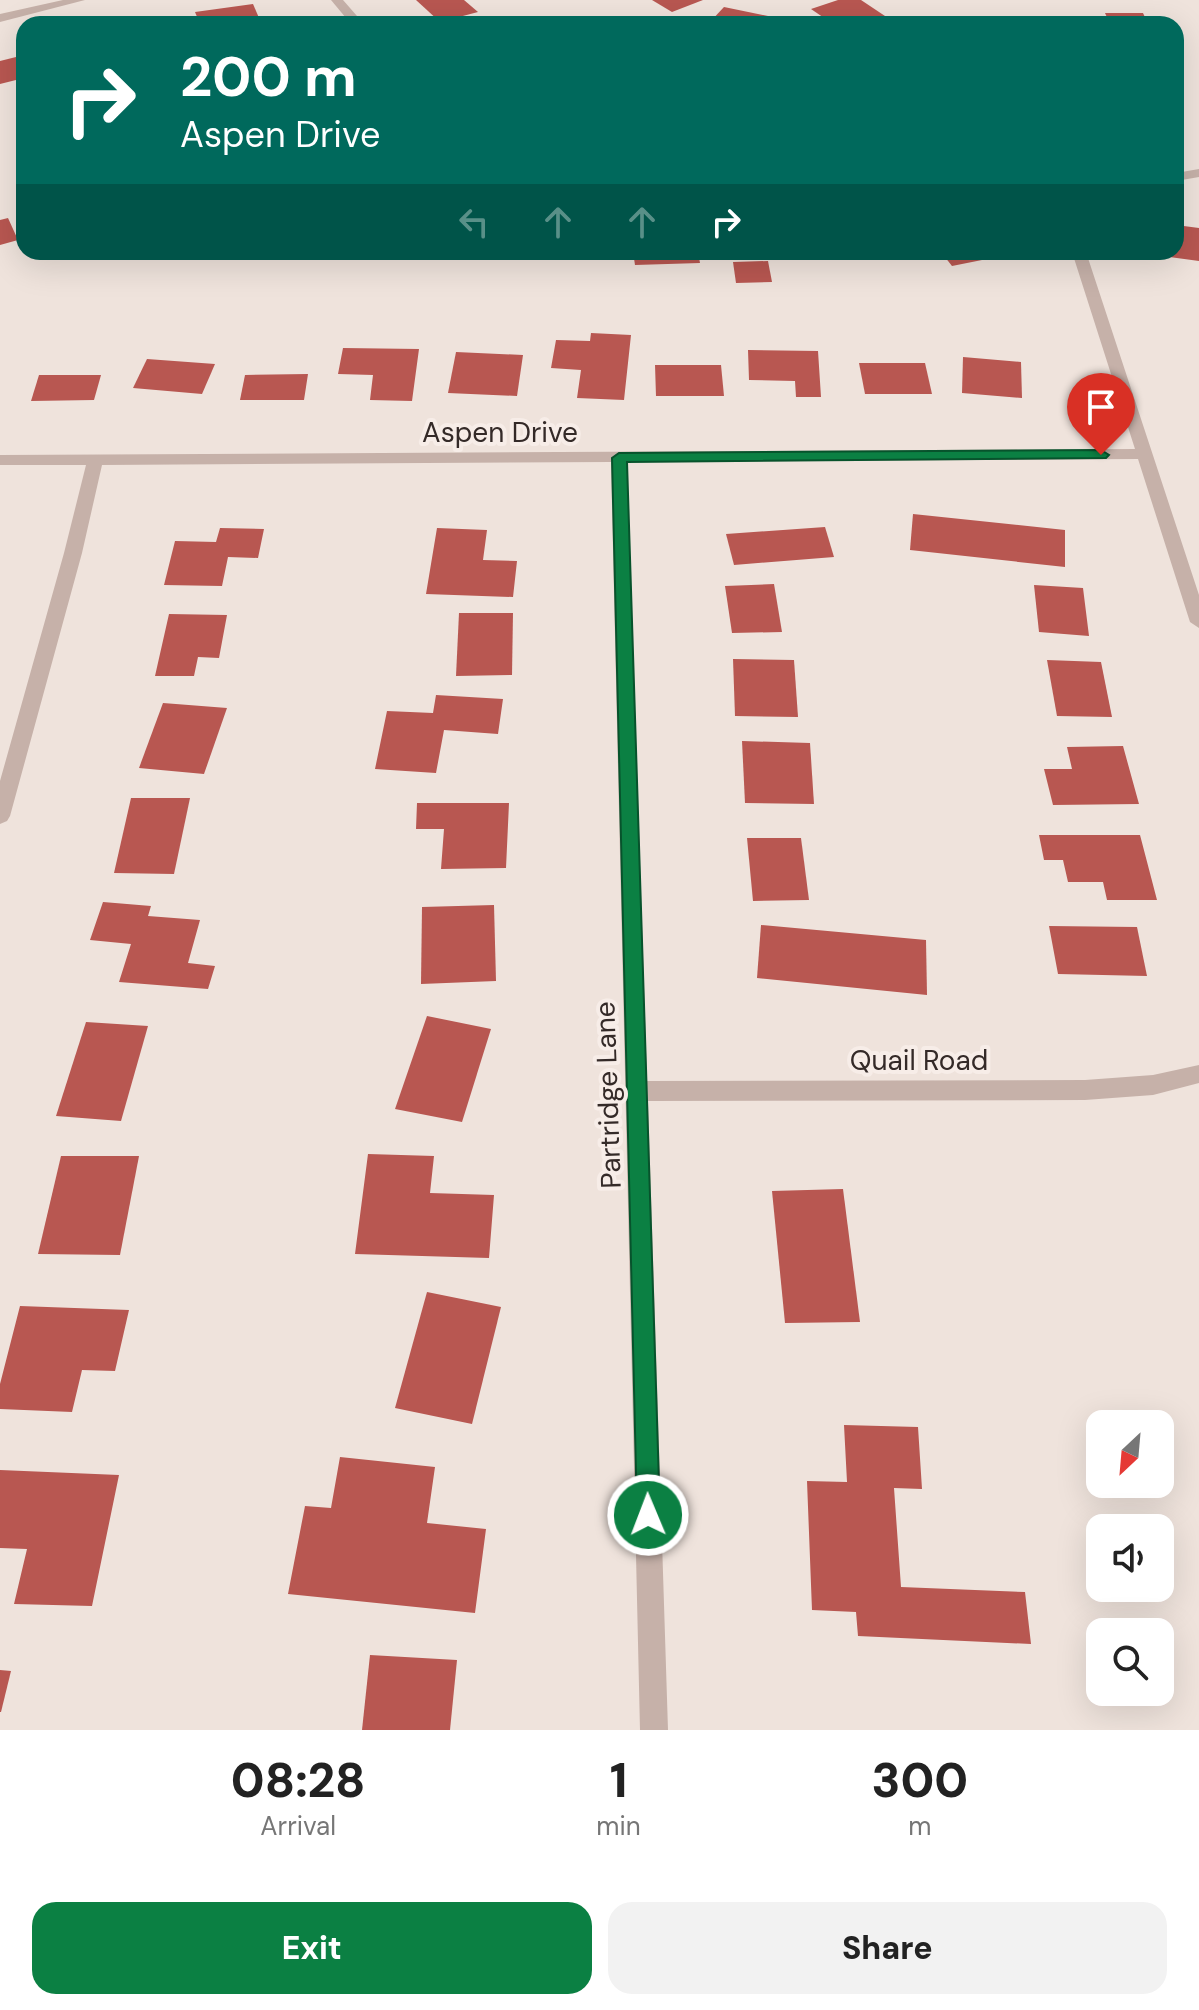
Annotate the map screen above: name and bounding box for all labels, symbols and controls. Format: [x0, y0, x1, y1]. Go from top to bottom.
text: 200 m [180, 40, 357, 113]
icon: right [48, 48, 152, 152]
text: Aspen Drive [180, 111, 380, 158]
icon: left [452, 200, 496, 244]
icon: ahead [536, 200, 580, 244]
icon: ahead [620, 200, 664, 244]
icon: right [704, 200, 748, 244]
pin [1067, 373, 1135, 455]
icon: arrive [1079, 385, 1123, 429]
street label: Aspen Drive [422, 414, 578, 451]
street label: Partridge Lane [586, 1001, 630, 1189]
street label: Quail Road [850, 1042, 988, 1079]
north arrow [1086, 1410, 1174, 1498]
map controls [1086, 1410, 1174, 1706]
position arrow [606, 1473, 690, 1557]
button: sound [1086, 1514, 1174, 1602]
button: search [1086, 1618, 1174, 1706]
text: 08:28 [231, 1749, 366, 1812]
text: 1 [610, 1749, 627, 1812]
text: 300 [871, 1749, 968, 1812]
text: Arrival [260, 1809, 336, 1843]
text: min [596, 1809, 641, 1843]
text: m [908, 1809, 931, 1843]
button: Exit [32, 1902, 592, 1994]
button: Share [608, 1902, 1167, 1994]

